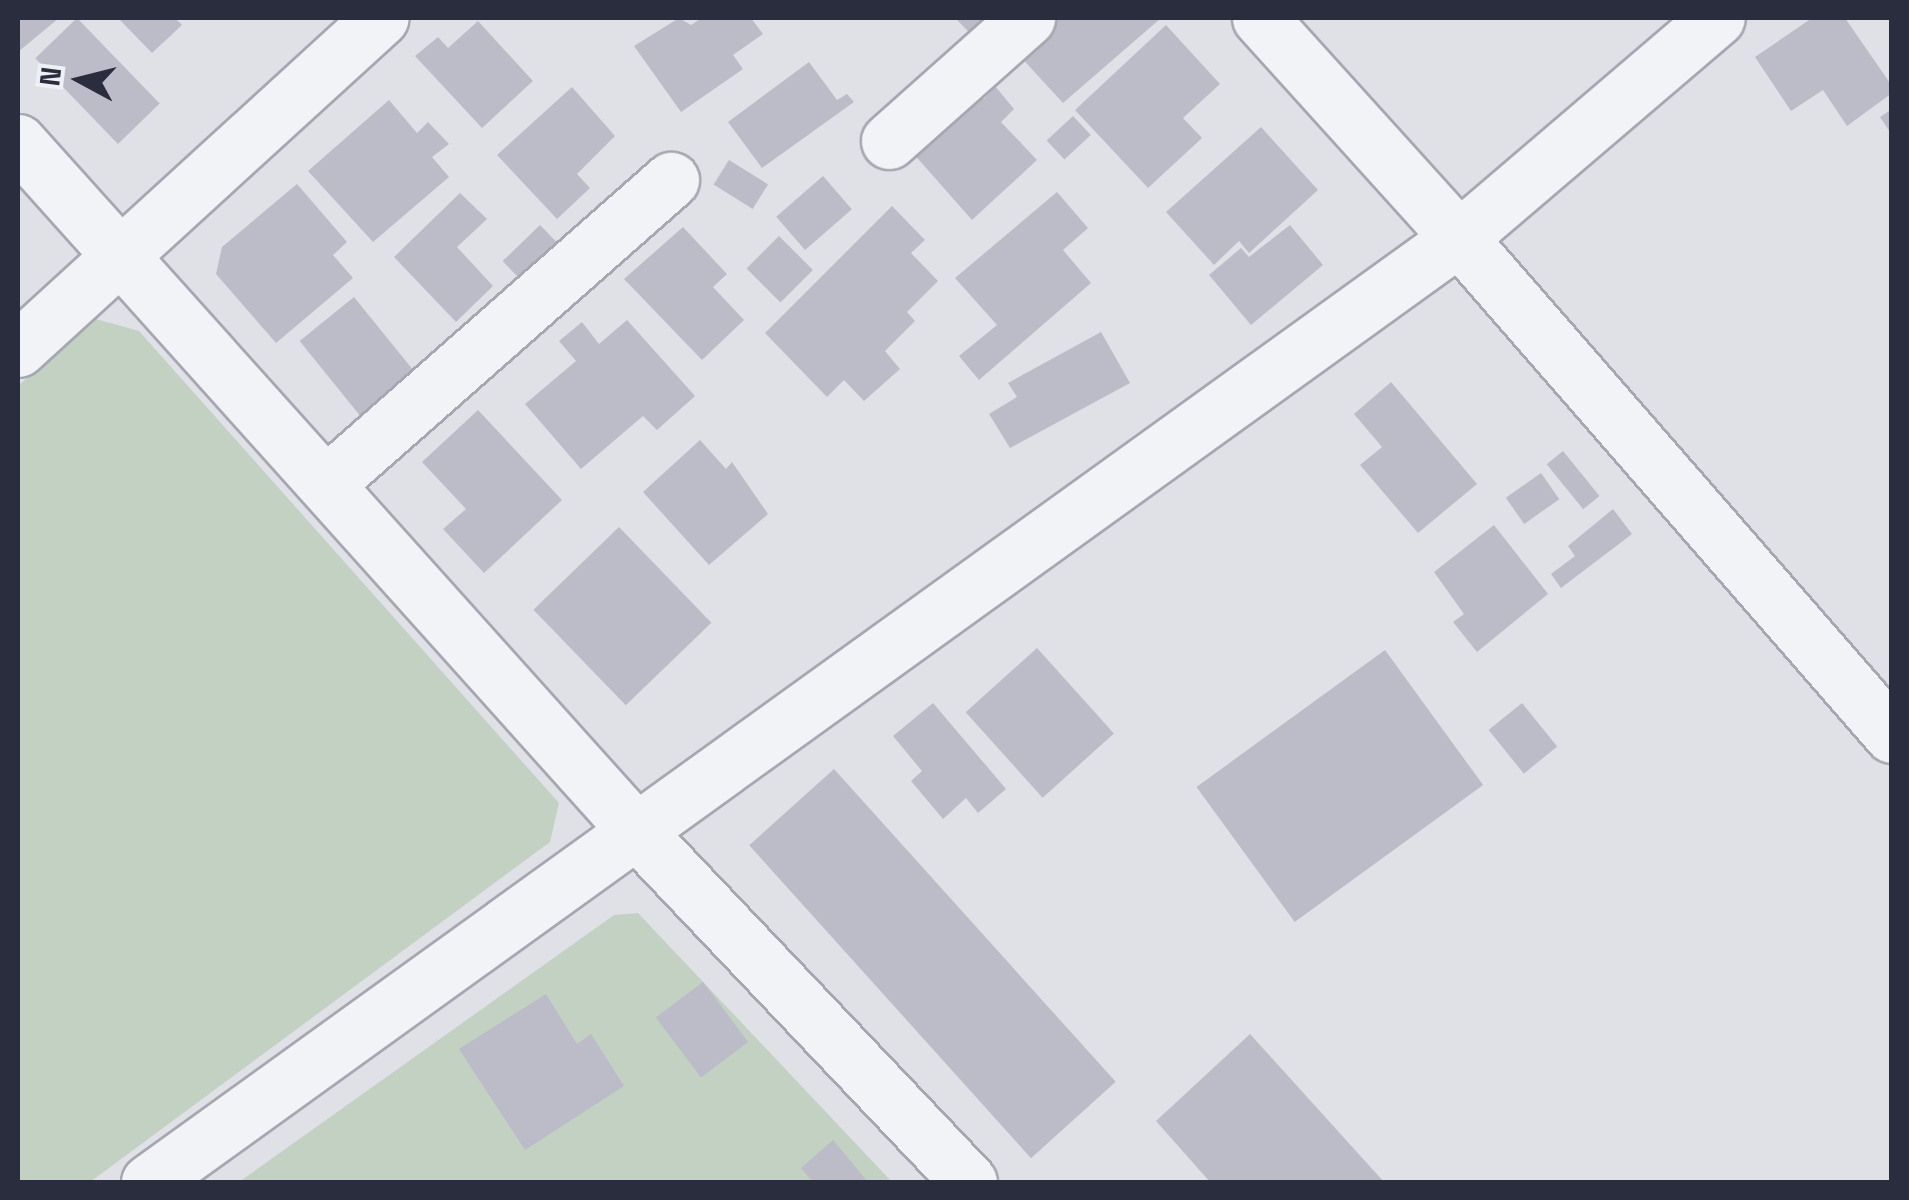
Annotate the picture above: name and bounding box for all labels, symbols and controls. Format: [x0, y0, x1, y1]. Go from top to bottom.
north arrow [30, 30, 130, 130]
text: N [31, 65, 69, 88]

